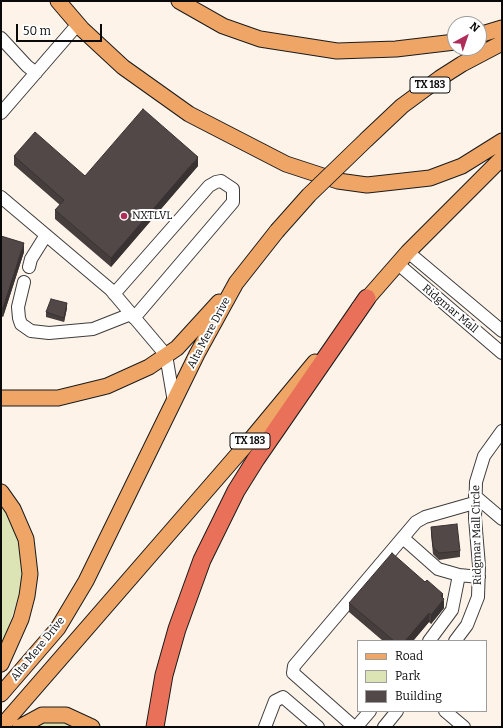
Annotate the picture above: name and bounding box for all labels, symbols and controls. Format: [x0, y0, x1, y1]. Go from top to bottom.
scale bar [18, 16, 104, 42]
north arrow [447, 16, 487, 56]
text: N [467, 19, 482, 35]
text: 50 m [23, 24, 51, 38]
road number: TX 183 [410, 77, 450, 93]
place label: NXTLVL [132, 209, 172, 223]
marker: NXTLVL [119, 211, 129, 221]
street label: Ridgmar Mall [420, 282, 480, 336]
street label: Alta Mere Drive [185, 295, 233, 371]
road number: TX 183 [230, 433, 270, 449]
street label: Ridgmar Mall Circle [470, 485, 484, 585]
street label: Alta Mere Drive [8, 614, 68, 684]
legend [357, 640, 487, 712]
text: Road [395, 649, 423, 663]
text: Park [395, 669, 420, 683]
text: Building [395, 689, 442, 703]

